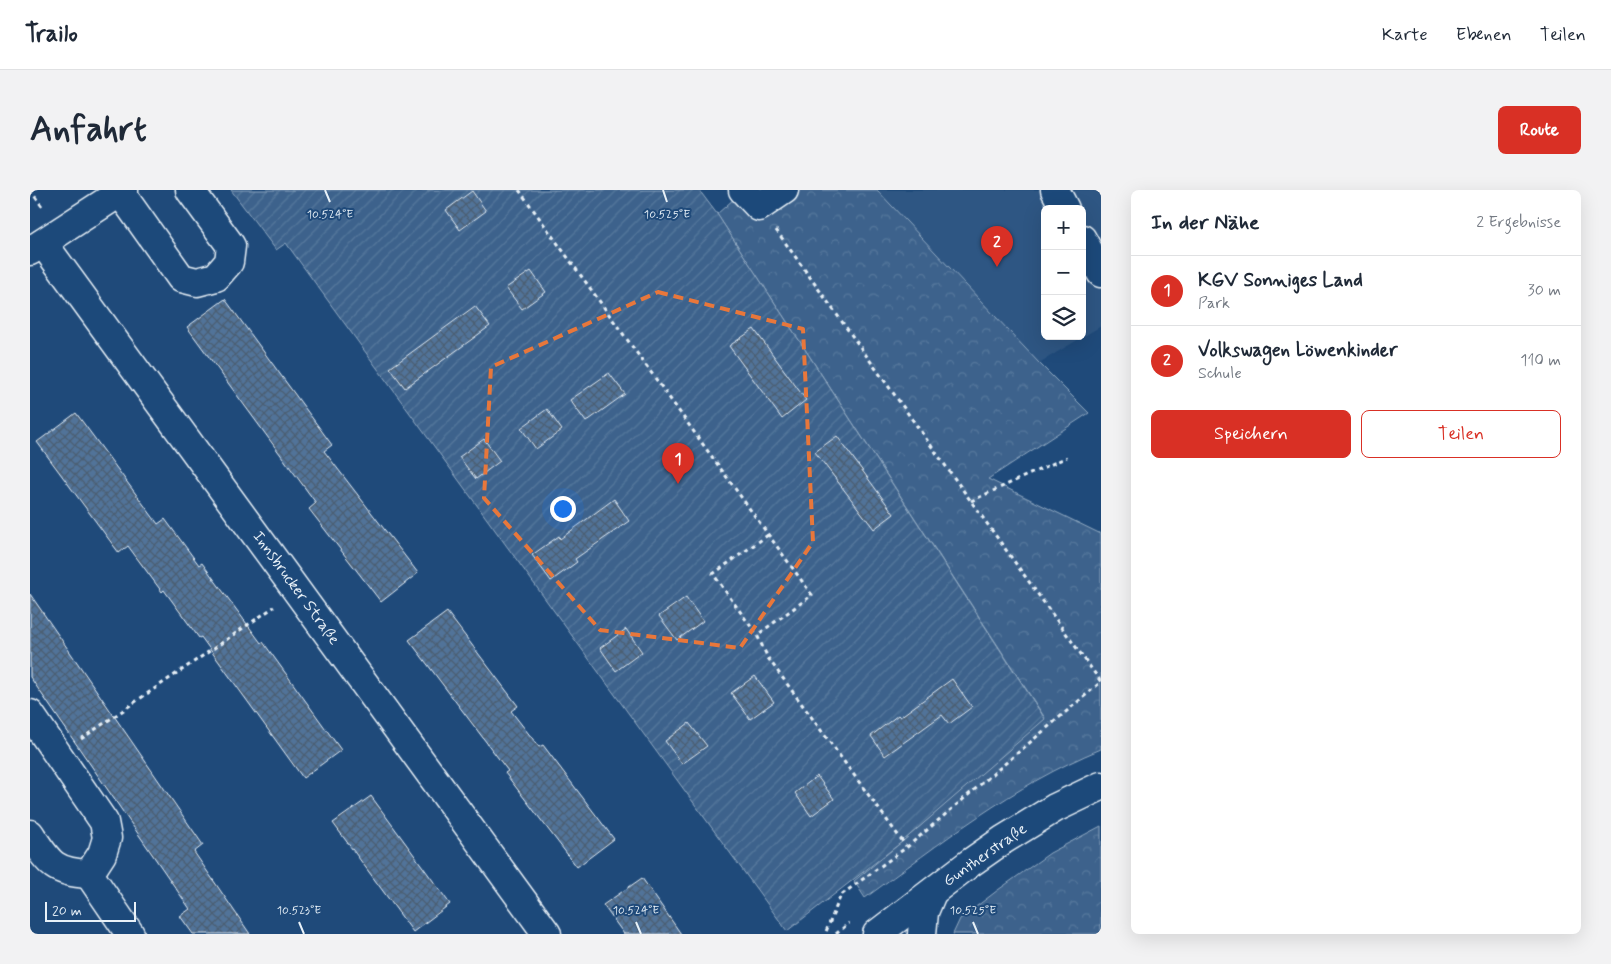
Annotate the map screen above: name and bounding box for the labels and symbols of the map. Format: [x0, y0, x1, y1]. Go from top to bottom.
text: 10.524°E [307, 207, 353, 223]
text: 10.525°E [644, 207, 690, 223]
pin: 2 [981, 226, 1013, 267]
pin: 1 [662, 443, 694, 484]
your location [550, 496, 576, 522]
street label: Innsbrucker Straße [248, 527, 345, 649]
street label: Guntherstraße [939, 818, 1031, 892]
scale bar [45, 899, 136, 922]
text: 10.523°E [277, 903, 321, 919]
text: 10.524°E [613, 903, 659, 919]
text: 10.525°E [950, 903, 996, 919]

